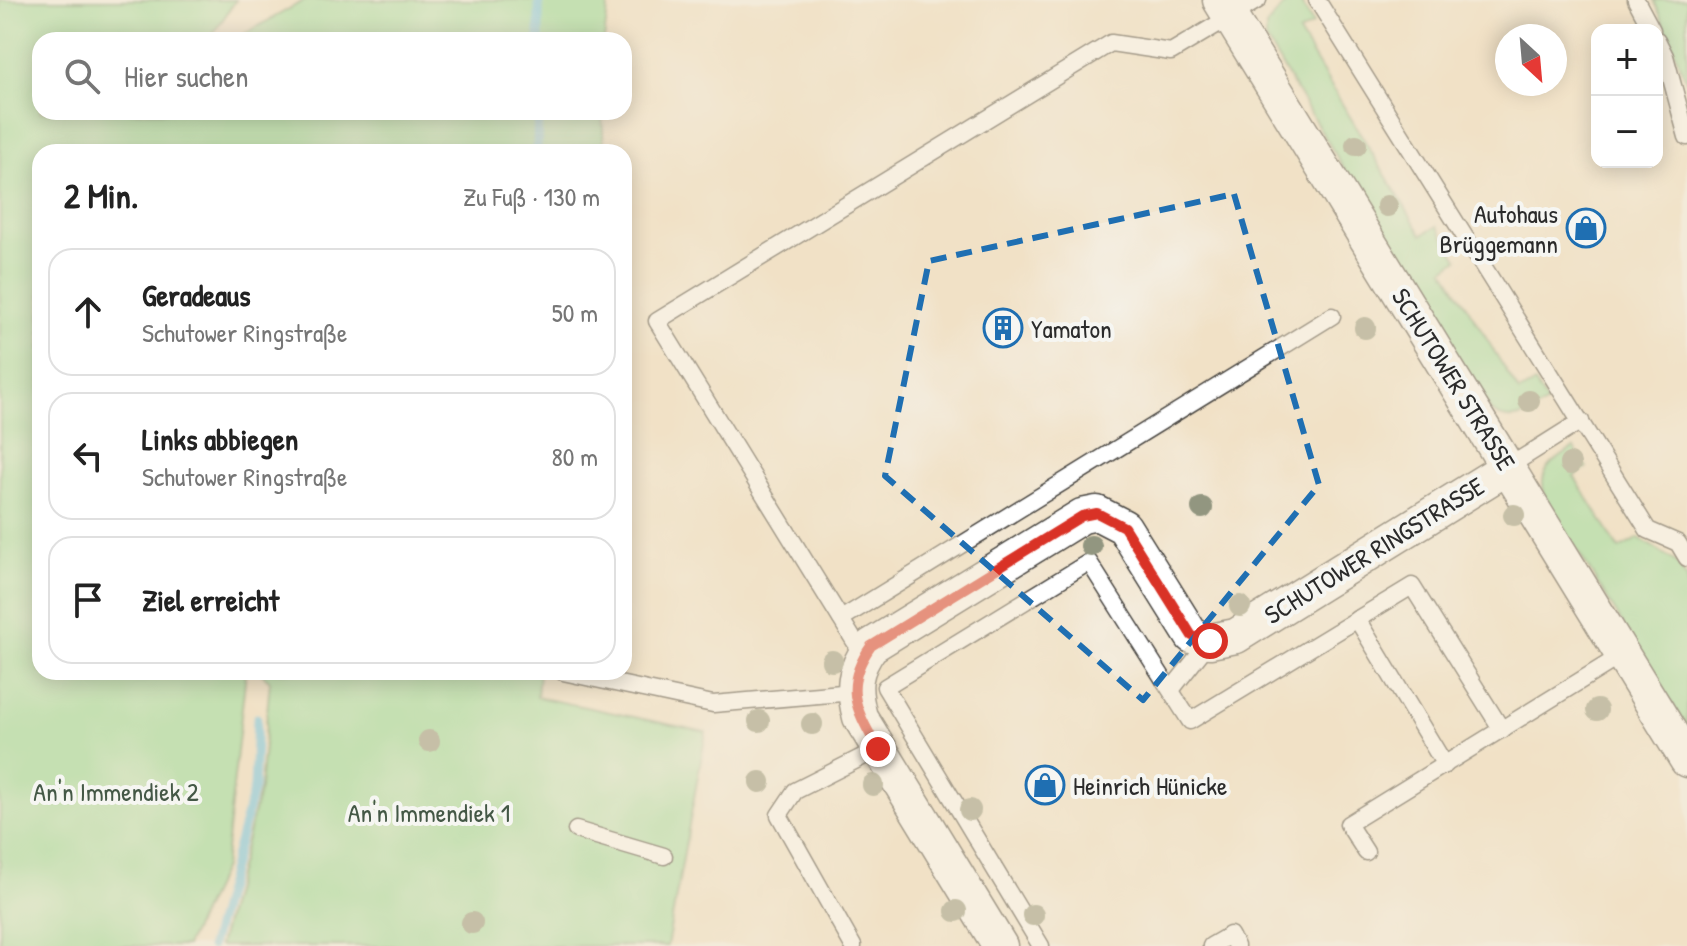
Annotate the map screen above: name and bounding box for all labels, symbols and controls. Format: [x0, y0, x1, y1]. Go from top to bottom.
north arrow [1495, 24, 1567, 96]
map controls [1591, 24, 1663, 168]
button: + [1591, 24, 1663, 96]
search box [32, 32, 632, 120]
icon: search [60, 54, 104, 98]
text: Hier suchen [124, 56, 248, 96]
button: − [1591, 96, 1663, 168]
text: 2 Min. [64, 173, 138, 219]
text: Zu Fuß · 130 m [463, 179, 600, 214]
place label: Autohaus Brüggemann [1440, 196, 1558, 261]
shop icon: Autohaus Brüggemann [1565, 207, 1607, 249]
text: Geradeaus [142, 275, 251, 315]
street label: SCHUTOWER STRASSE [1384, 281, 1524, 477]
icon: ahead [66, 290, 110, 334]
text: 50 m [552, 295, 598, 330]
building icon: Yamaton [982, 307, 1024, 349]
place label: Yamaton [1031, 311, 1112, 346]
text: Schutower Ringstraße [142, 315, 347, 350]
text: Links abbiegen [142, 419, 298, 459]
icon: left [66, 434, 110, 478]
text: 80 m [551, 439, 598, 474]
text: Schutower Ringstraße [142, 459, 347, 494]
street label: SCHUTOWER RINGSTRASSE [1258, 468, 1491, 632]
icon: arrive [66, 578, 110, 622]
text: Ziel erreicht [142, 580, 279, 620]
route start [1192, 623, 1228, 659]
route end [860, 731, 896, 767]
shop icon: Heinrich Hünicke [1024, 764, 1066, 806]
place label: Heinrich Hünicke [1073, 768, 1227, 803]
park label: An'n Immendiek 2 [33, 774, 199, 809]
park label: An'n Immendiek 1 [348, 795, 510, 830]

